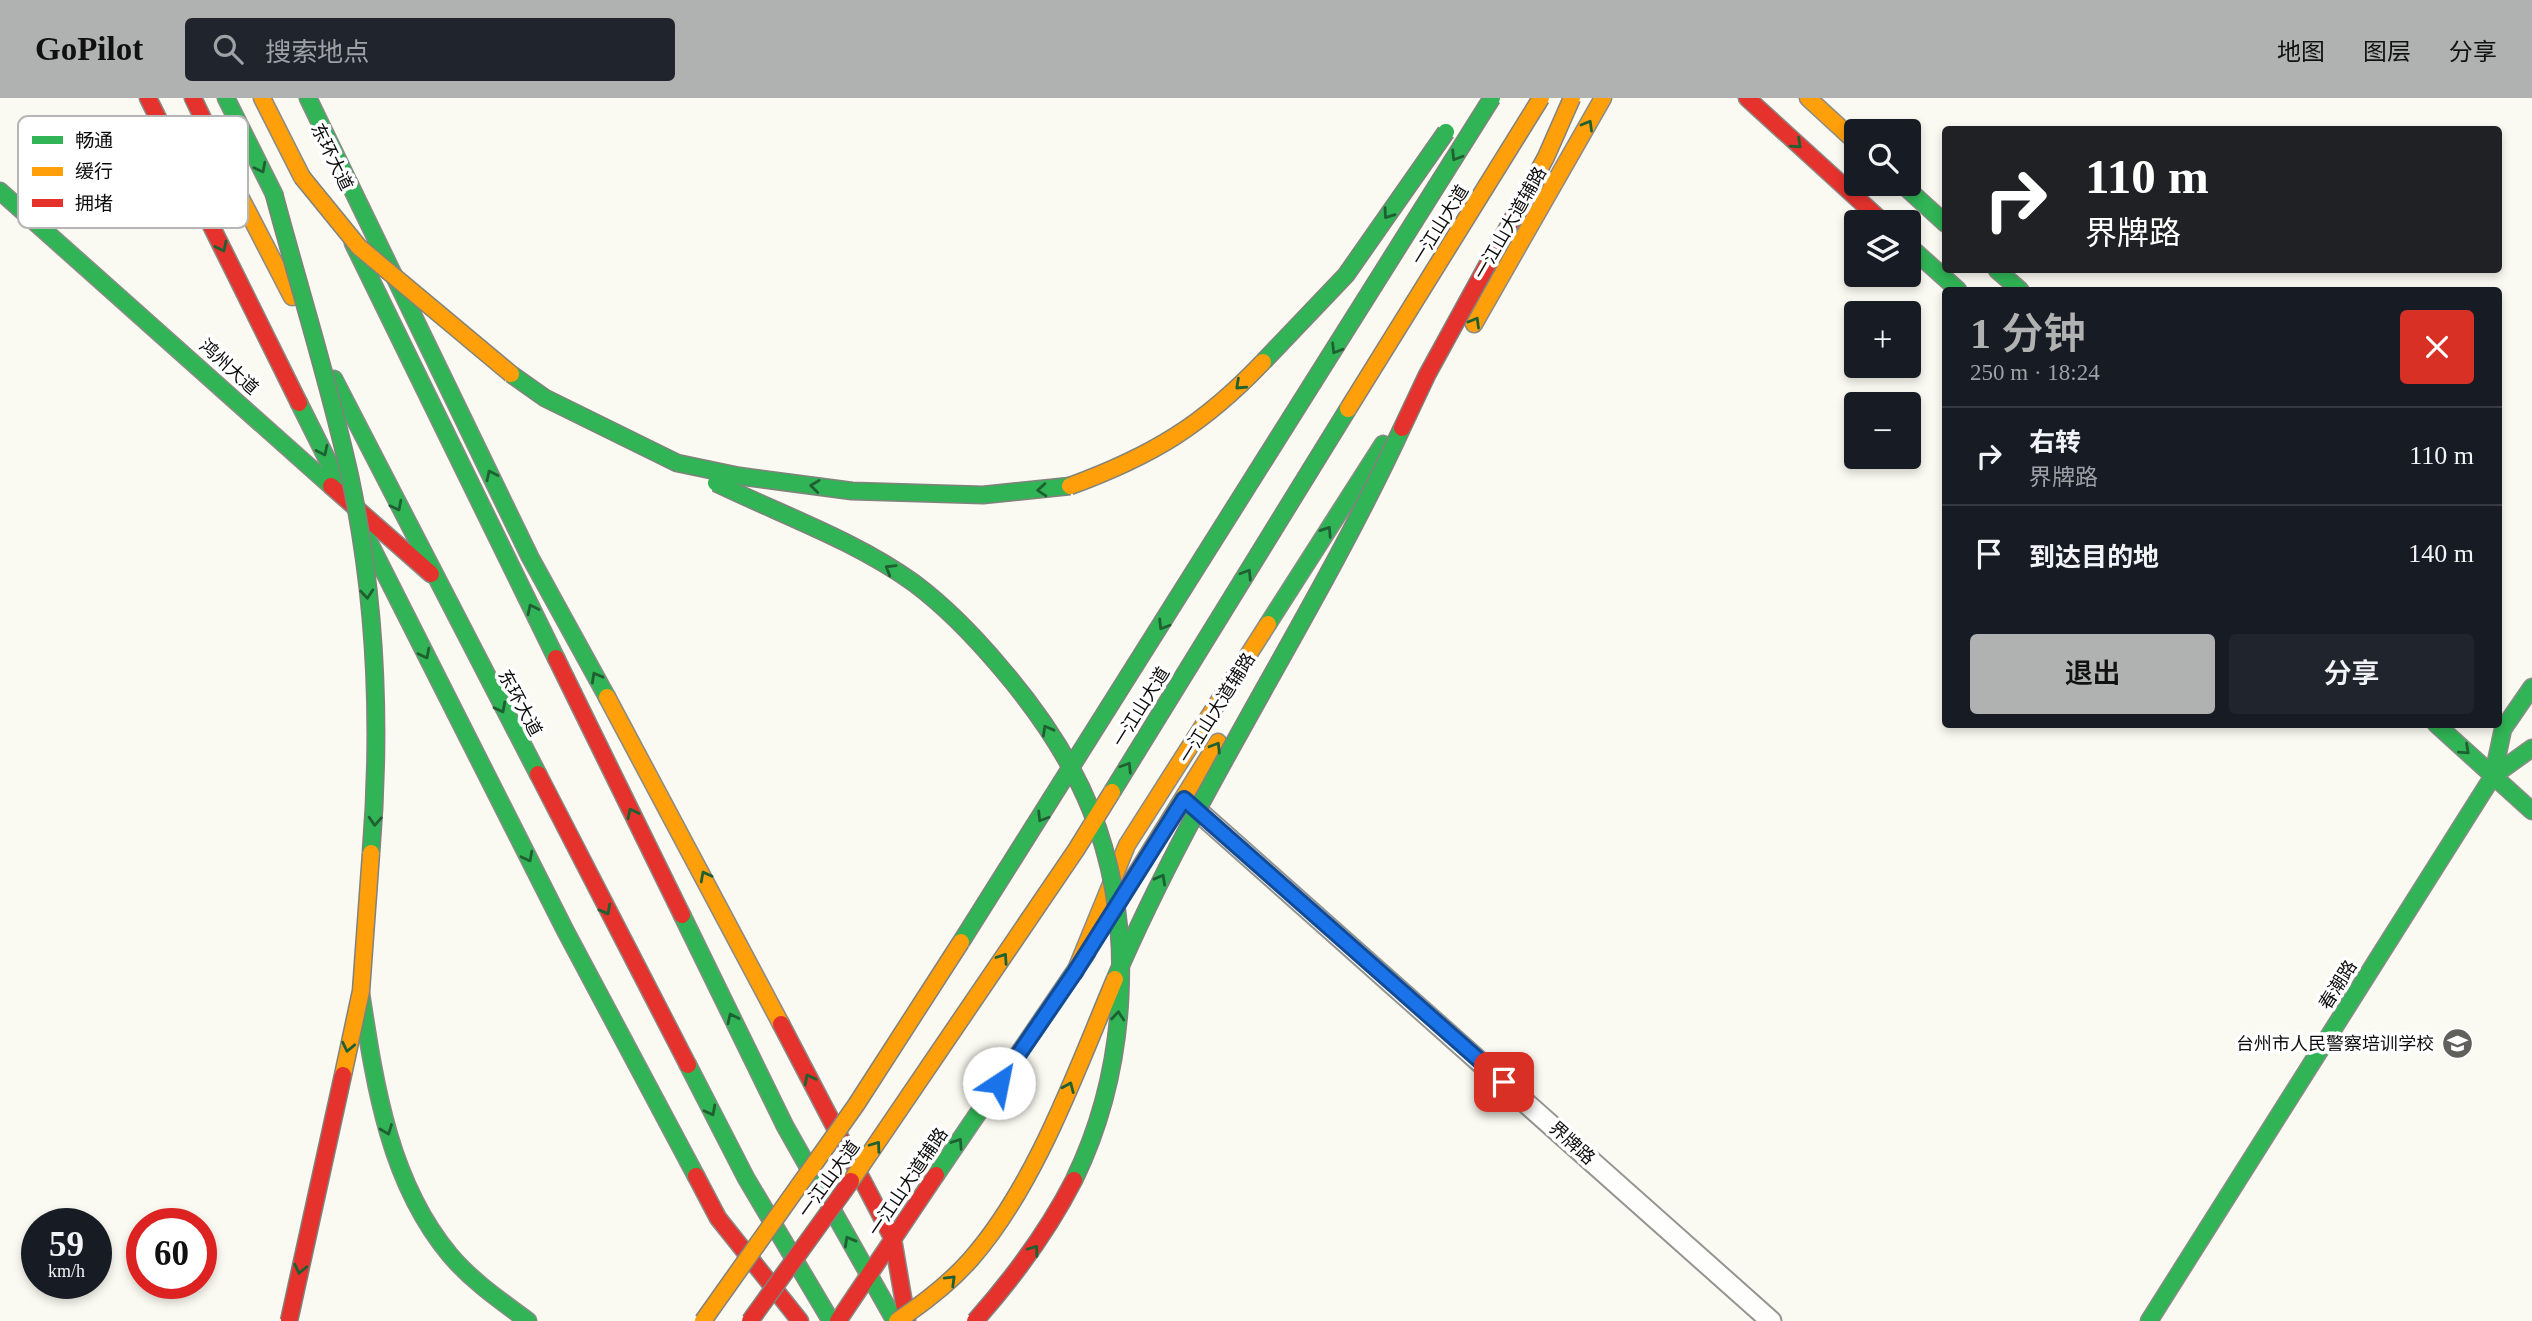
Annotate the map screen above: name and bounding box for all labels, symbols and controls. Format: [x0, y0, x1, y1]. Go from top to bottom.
search box [185, 18, 675, 81]
icon: search [209, 30, 247, 68]
text: GoPilot [35, 31, 143, 67]
text: 搜索地点 [265, 38, 369, 67]
text: 地图 [2277, 39, 2325, 65]
text: 图层 [2363, 39, 2411, 65]
text: 分享 [2449, 39, 2497, 65]
legend [18, 116, 248, 228]
map controls [1844, 119, 1921, 469]
button: search [1844, 119, 1921, 196]
street label: 东环大道 [307, 120, 357, 194]
one-way arrow [1579, 120, 1592, 133]
text: 畅通 [75, 130, 113, 151]
one-way arrow [1789, 136, 1802, 148]
one-way arrow [1452, 148, 1465, 161]
text: 110 m [2085, 149, 2209, 204]
icon: right [1970, 154, 2061, 245]
text: 缓行 [75, 161, 113, 182]
one-way arrow [253, 161, 267, 173]
street label: 一江山大道辅路 [1470, 163, 1550, 283]
street label: 一江山大道 [1408, 182, 1472, 268]
text: 拥堵 [75, 193, 113, 214]
one-way arrow [1384, 206, 1396, 219]
button: layers [1844, 210, 1921, 287]
text: 界牌路 [2085, 215, 2181, 251]
one-way arrow [213, 240, 227, 252]
button: + [1844, 301, 1921, 378]
button: close [2400, 310, 2474, 384]
text: 1 分钟 [1970, 311, 2086, 357]
one-way arrow [1467, 317, 1480, 330]
street label: 鸿州大道 [196, 335, 262, 399]
one-way arrow [1332, 341, 1345, 354]
text: 250 m · 18:24 [1970, 360, 2100, 385]
one-way arrow [1235, 377, 1248, 390]
button: − [1844, 392, 1921, 469]
text: 右转 [2029, 428, 2081, 457]
icon: right [1970, 437, 2008, 475]
text: 110 m [2409, 441, 2474, 470]
one-way arrow [314, 444, 328, 456]
text: 界牌路 [2029, 465, 2098, 490]
one-way arrow [485, 470, 499, 482]
one-way arrow [810, 479, 821, 494]
one-way arrow [1037, 482, 1048, 497]
one-way arrow [388, 499, 402, 511]
one-way arrow [1319, 526, 1332, 539]
icon: arrive [1970, 535, 2008, 573]
text: 140 m [2408, 539, 2474, 568]
text: 到达目的地 [2029, 543, 2159, 572]
one-way arrow [884, 564, 897, 577]
one-way arrow [1238, 568, 1251, 581]
one-way arrow [359, 589, 374, 600]
one-way arrow [526, 604, 540, 616]
one-way arrow [1158, 617, 1171, 630]
button: 退出 [1970, 634, 2215, 714]
button: 分享 [2229, 634, 2474, 714]
one-way arrow [416, 647, 430, 659]
street label: 一江山大道辅路 [1175, 649, 1259, 767]
street label: 一江山大道 [1109, 664, 1173, 750]
street label: 东环大道 [494, 667, 546, 739]
one-way arrow [591, 671, 604, 684]
one-way arrow [493, 701, 506, 713]
one-way arrow [1042, 725, 1055, 737]
one-way arrow [1207, 741, 1220, 754]
one-way arrow [2457, 742, 2470, 755]
one-way arrow [1119, 762, 1132, 775]
one-way arrow [626, 808, 640, 820]
one-way arrow [1037, 809, 1050, 822]
one-way arrow [368, 816, 383, 827]
one-way arrow [519, 850, 533, 862]
one-way arrow [700, 871, 713, 884]
one-way arrow [1153, 874, 1166, 886]
one-way arrow [598, 902, 611, 915]
one-way arrow [995, 953, 1007, 966]
street label: 春潮路 [2315, 957, 2361, 1013]
one-way arrow [1111, 1010, 1126, 1021]
one-way arrow [726, 1013, 740, 1025]
school or university icon: 台州市人民警察培训学校 [2440, 1027, 2474, 1061]
place label: 台州市人民警察培训学校 [2236, 1034, 2434, 1054]
one-way arrow [342, 1041, 357, 1053]
position arrow [962, 1046, 1036, 1120]
pin [1474, 1052, 1534, 1112]
icon: arrive [1485, 1063, 1523, 1101]
one-way arrow [803, 1074, 817, 1086]
one-way arrow [1061, 1081, 1075, 1094]
one-way arrow [703, 1104, 717, 1117]
street label: 界牌路 [1545, 1118, 1599, 1168]
one-way arrow [379, 1123, 393, 1135]
street label: 一江山大道辅路 [864, 1124, 952, 1240]
street label: 一江山大道 [794, 1137, 864, 1221]
one-way arrow [950, 1138, 963, 1151]
one-way arrow [867, 1141, 880, 1154]
speed limit sign: 60 [126, 1208, 217, 1299]
text: 59 [49, 1225, 84, 1264]
one-way arrow [844, 1235, 857, 1248]
one-way arrow [1026, 1245, 1038, 1258]
text: km/h [48, 1261, 85, 1281]
one-way arrow [294, 1263, 308, 1275]
one-way arrow [943, 1275, 956, 1288]

